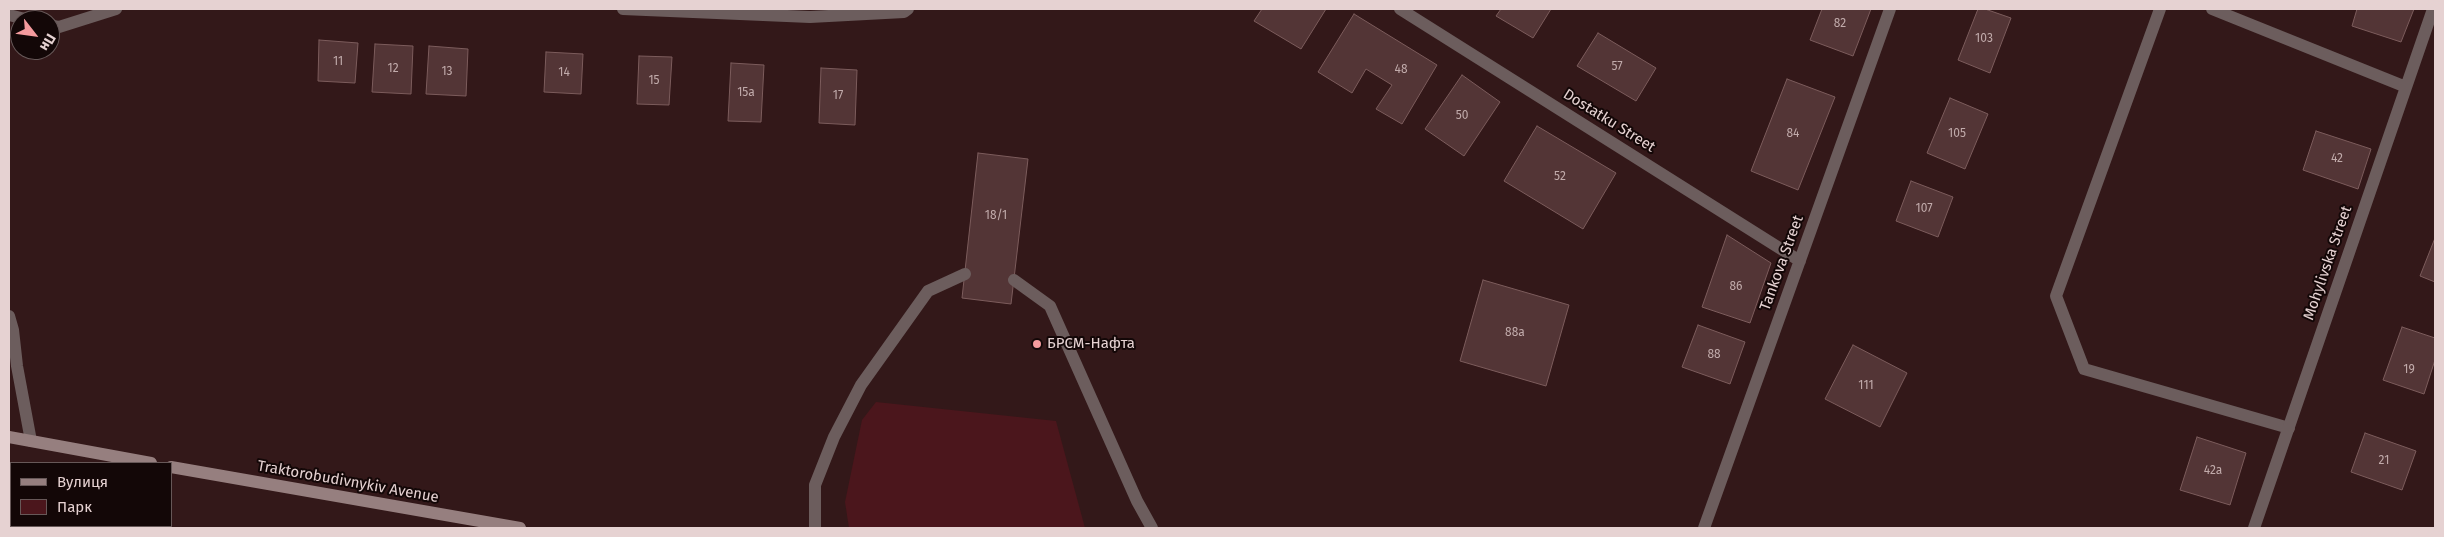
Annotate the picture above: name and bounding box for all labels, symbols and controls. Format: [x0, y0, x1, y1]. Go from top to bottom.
north arrow [10, 10, 60, 60]
house number: 82 [1834, 17, 1846, 31]
text: Пн [36, 30, 59, 54]
house number: 103 [1975, 32, 1993, 46]
house number: 11 [333, 55, 343, 69]
house number: 57 [1611, 60, 1623, 74]
house number: 12 [387, 62, 399, 76]
house number: 48 [1395, 63, 1407, 77]
house number: 13 [441, 65, 453, 79]
house number: 14 [558, 66, 570, 80]
house number: 15 [648, 74, 660, 88]
street label: Dostatku Street [1560, 85, 1658, 157]
house number: 15а [737, 86, 755, 100]
house number: 17 [833, 89, 843, 103]
house number: 50 [1456, 109, 1468, 123]
house number: 84 [1787, 127, 1799, 141]
house number: 105 [1948, 127, 1966, 141]
house number: 42 [2331, 152, 2343, 166]
house number: 52 [1554, 170, 1566, 184]
house number: 107 [1916, 202, 1932, 216]
street label: Mohylivska Street [2300, 203, 2356, 323]
house number: 18/1 [985, 209, 1007, 223]
street label: Tankova Street [1756, 213, 1808, 313]
house number: 86 [1729, 280, 1743, 294]
house number: 88а [1505, 326, 1525, 340]
place label: БРСМ-Нафта [1047, 335, 1135, 353]
marker: БРСМ-Нафта [1031, 338, 1043, 350]
house number: 88 [1707, 348, 1721, 362]
house number: 19 [2403, 363, 2415, 377]
house number: 111 [1858, 379, 1874, 393]
house number: 21 [2379, 454, 2389, 468]
street label: Traktorobudivnykiv Avenue [256, 457, 440, 507]
legend [10, 462, 172, 527]
house number: 42а [2204, 464, 2222, 478]
text: Вулиця [57, 473, 108, 491]
text: Парк [57, 498, 92, 516]

